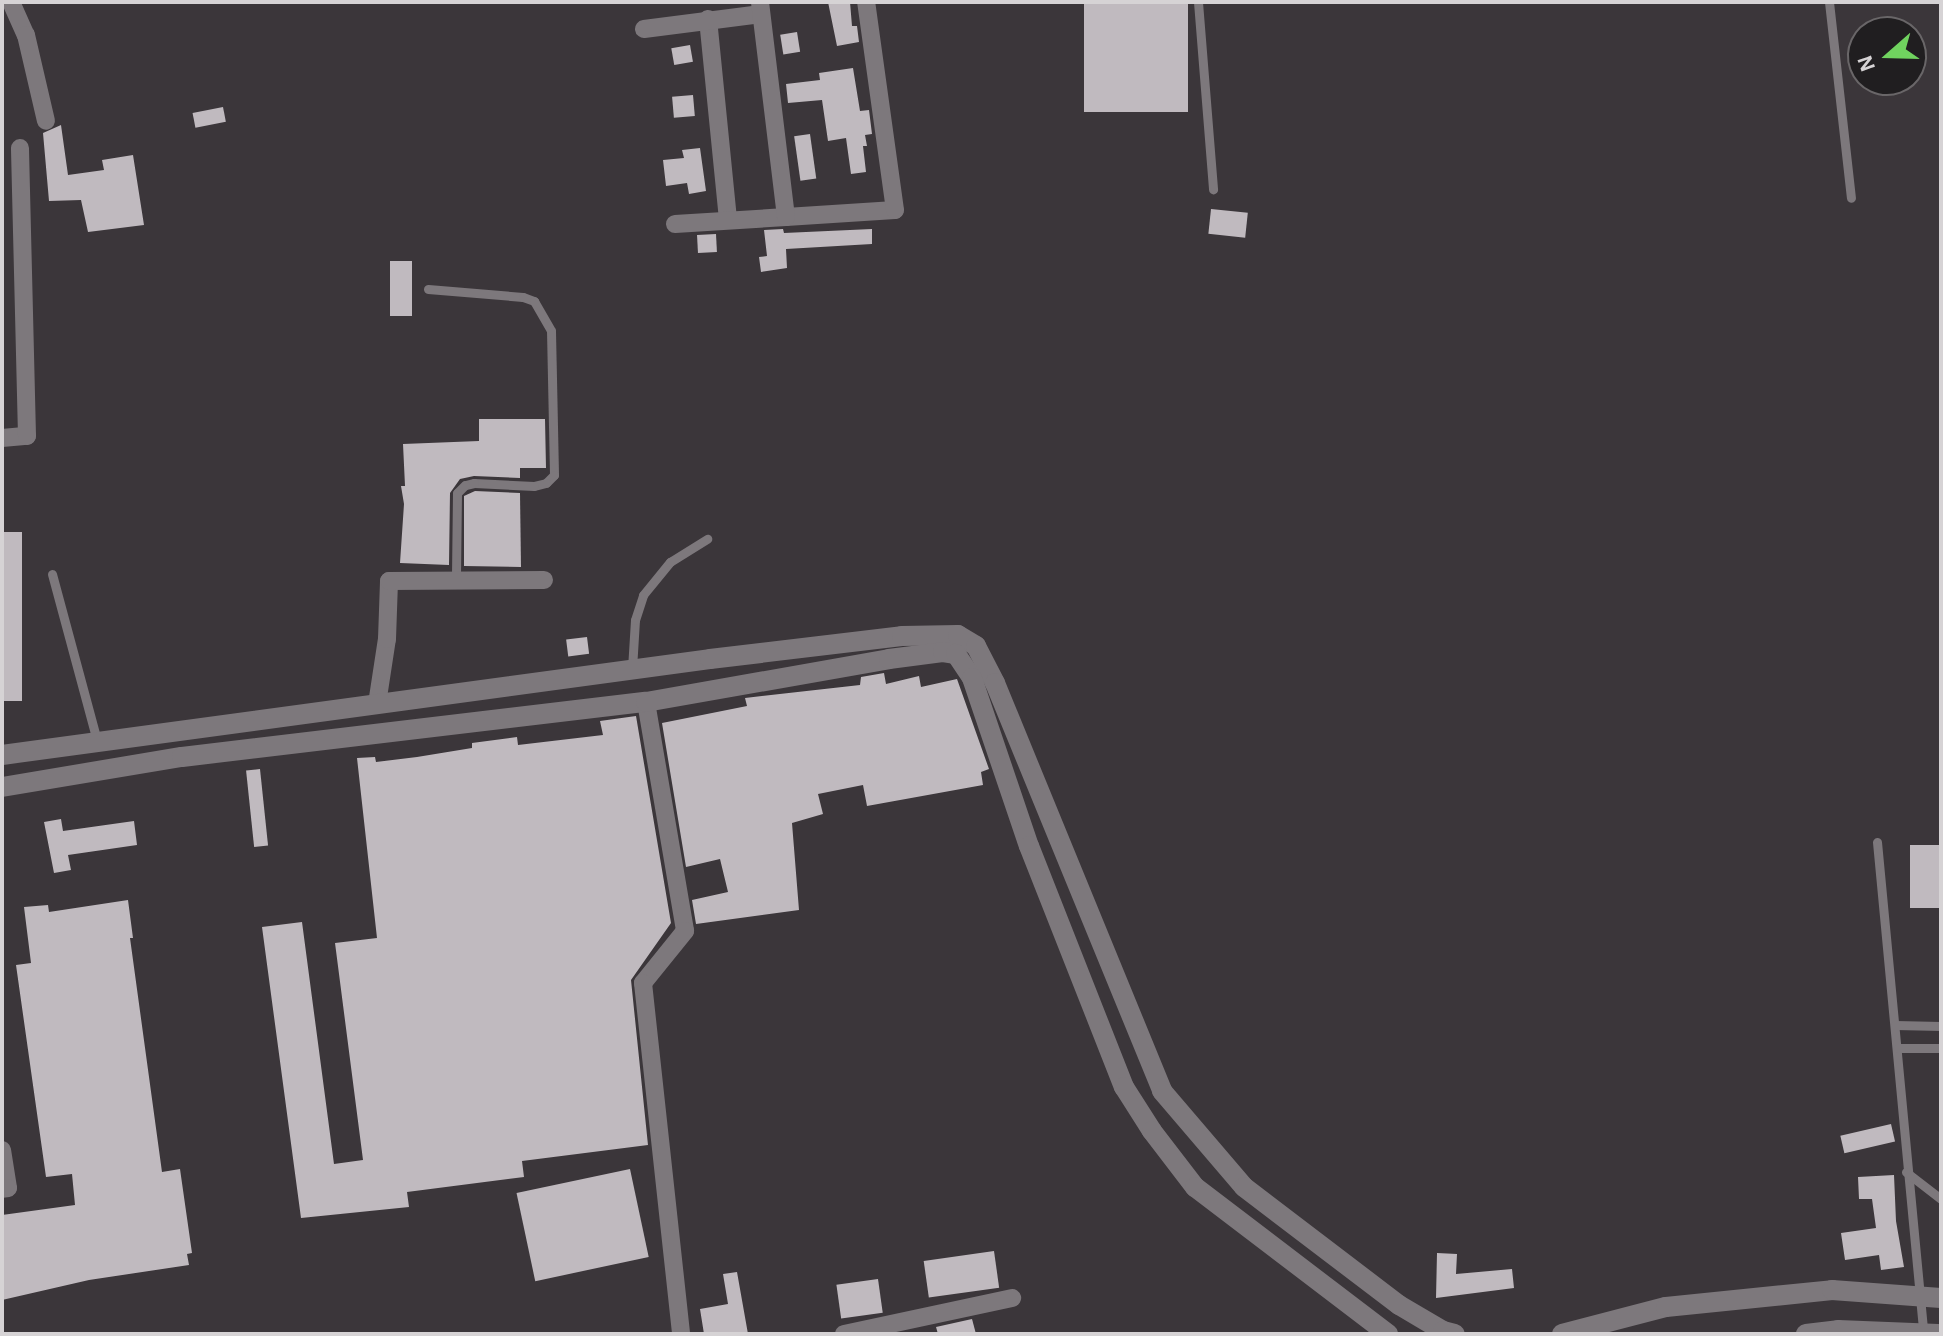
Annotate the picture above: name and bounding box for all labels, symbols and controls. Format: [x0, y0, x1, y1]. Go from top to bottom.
north arrow [1847, 16, 1927, 96]
text: N [1853, 53, 1879, 74]

